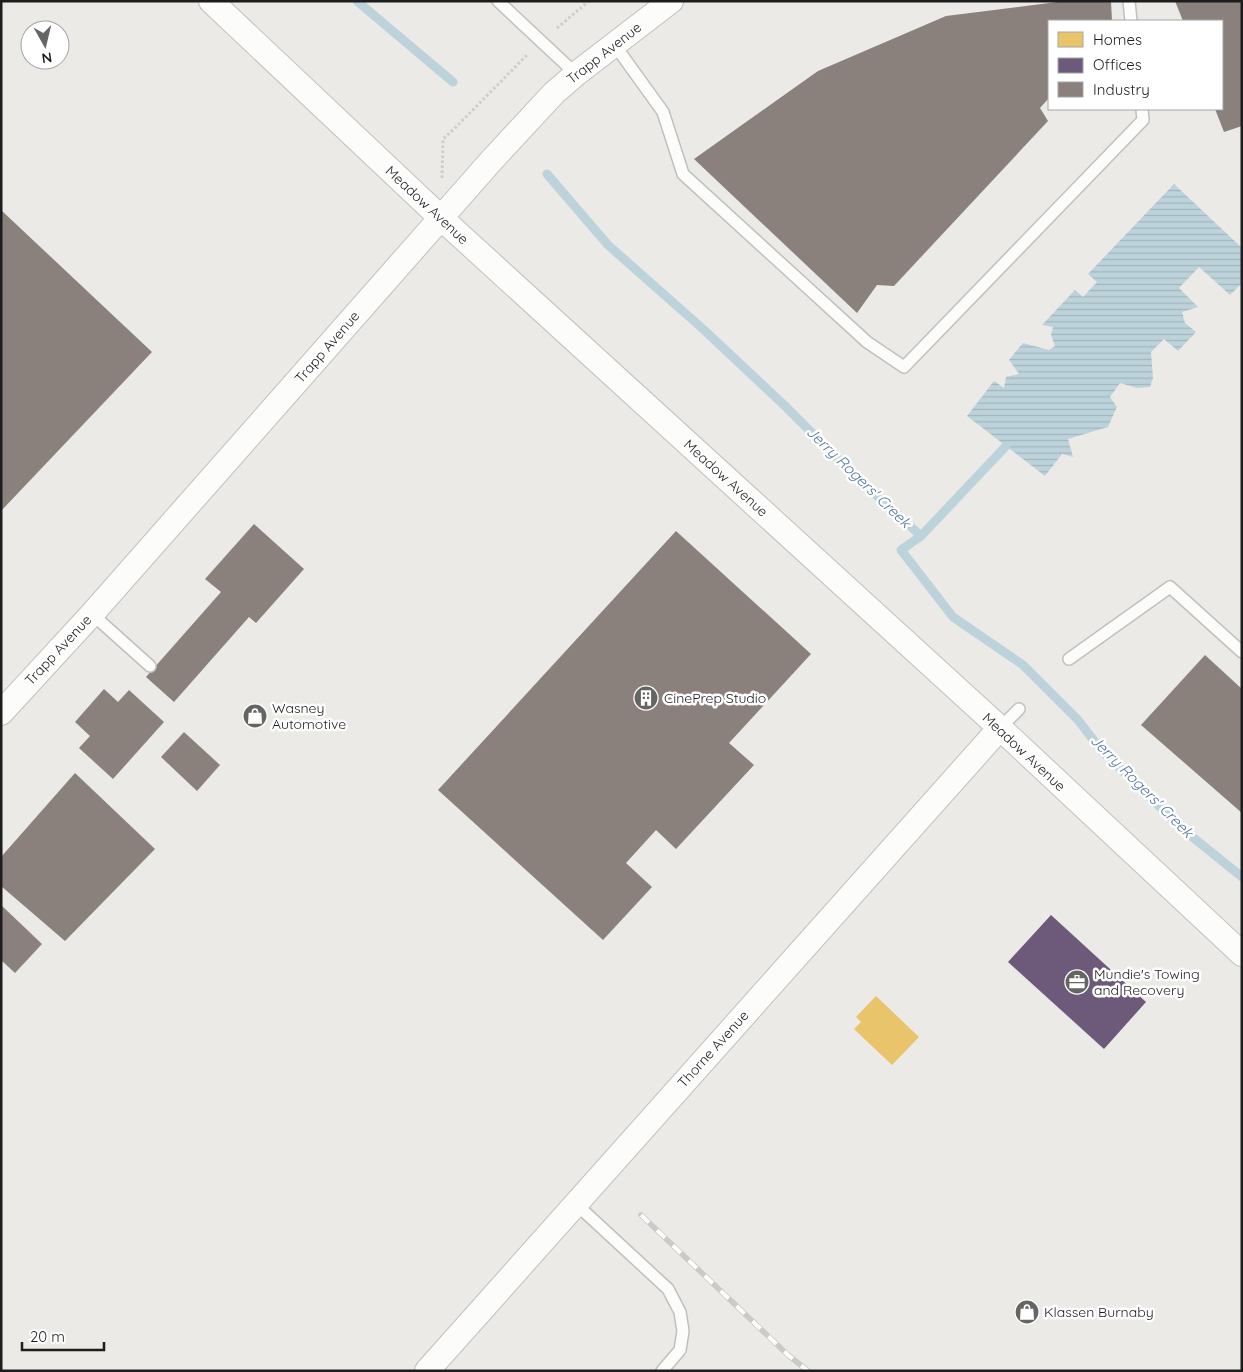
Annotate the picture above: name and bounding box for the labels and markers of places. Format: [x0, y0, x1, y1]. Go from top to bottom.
building icon: CinePrep Studio [633, 685, 659, 711]
place label: CinePrep Studio [664, 689, 766, 707]
place label: Wasney Automotive [272, 699, 346, 733]
shop icon: Wasney Automotive [242, 703, 268, 729]
place label: Mundie's Towing and Recovery [1094, 965, 1200, 999]
office icon: Mundie's Towing and Recovery [1064, 969, 1090, 995]
shop icon: Klassen Burnaby [1014, 1299, 1040, 1325]
place label: Klassen Burnaby [1044, 1303, 1154, 1321]

